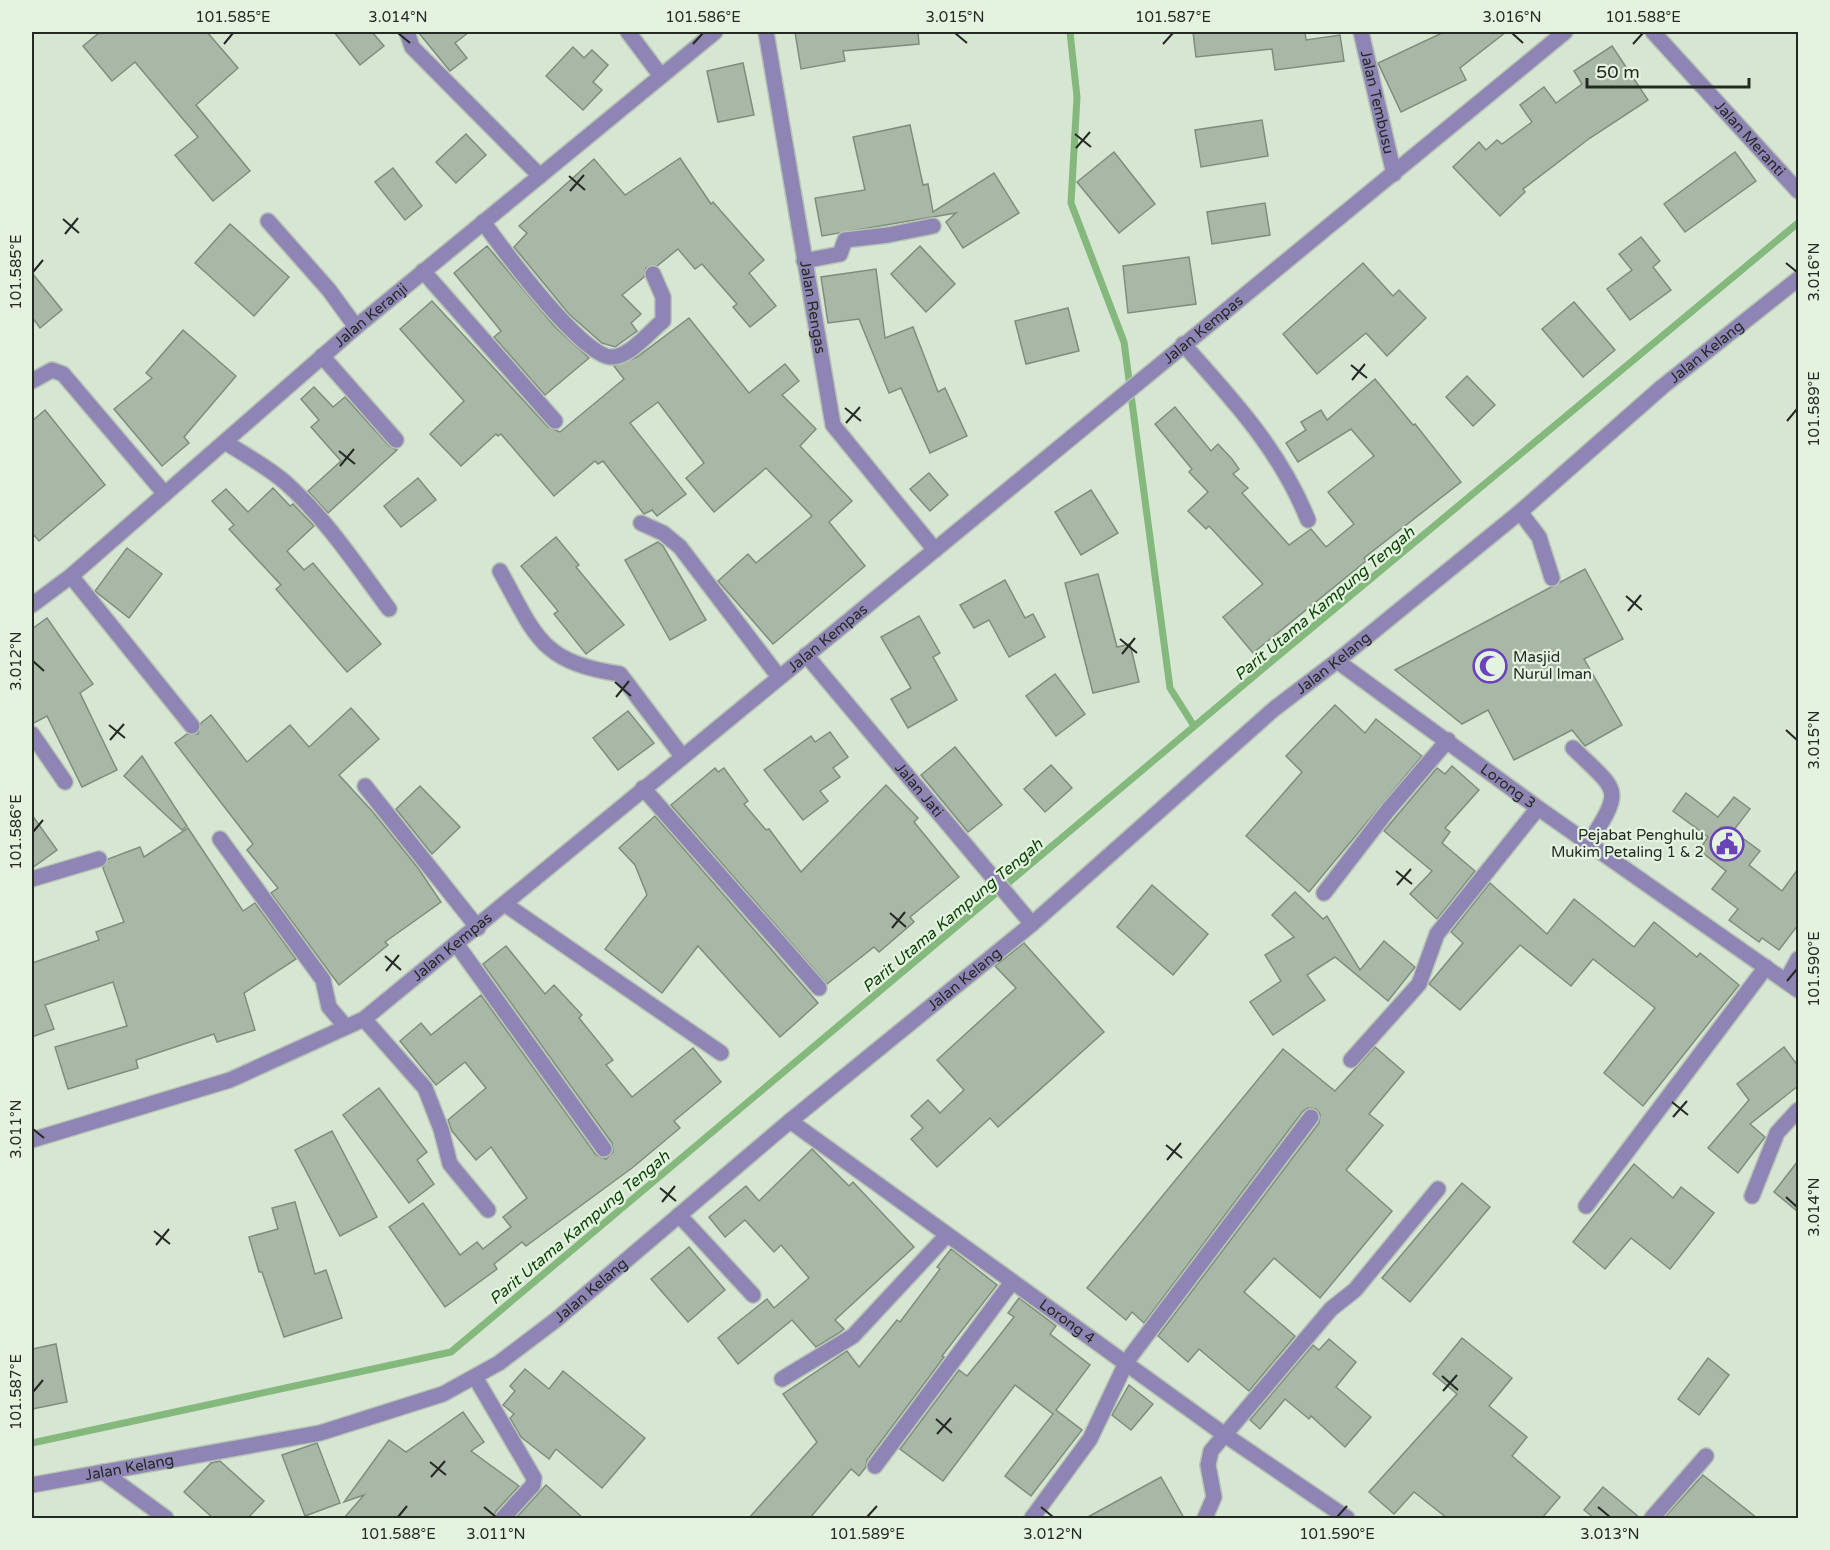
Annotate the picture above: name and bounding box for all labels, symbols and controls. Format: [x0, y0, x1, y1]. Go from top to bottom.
text: 101.585°E [195, 8, 271, 26]
text: 3.014°N [368, 8, 428, 26]
text: 101.586°E [665, 8, 741, 26]
text: 3.015°N [926, 8, 985, 26]
text: 101.587°E [1135, 8, 1211, 26]
text: 3.016°N [1482, 8, 1542, 26]
text: 101.588°E [1605, 8, 1681, 26]
street label: Jalan Tembusu [1357, 48, 1398, 156]
scale bar [1587, 51, 1749, 89]
text: 50 m [1596, 61, 1640, 83]
street label: Jalan Meranti [1711, 97, 1789, 180]
text: 101.585°E [7, 234, 25, 310]
text: 3.016°N [1805, 242, 1823, 302]
street label: Jalan Rengas [796, 259, 830, 355]
street label: Jalan Keranji [330, 279, 411, 351]
street label: Jalan Kempas [1159, 291, 1247, 368]
street label: Jalan Kelang [1665, 317, 1747, 387]
text: 101.589°E [1805, 371, 1823, 447]
water label: Parit Utama Kampung Tengah [1230, 522, 1420, 685]
street label: Jalan Kempas [784, 600, 871, 676]
street label: Jalan Kelang [1292, 628, 1374, 698]
text: 3.012°N [7, 631, 25, 691]
mosque icon: Masjid Nurul Iman [1472, 648, 1508, 684]
place label: Masjid Nurul Iman [1513, 648, 1592, 683]
text: 3.015°N [1805, 711, 1823, 770]
street label: Jalan Jati [891, 759, 947, 821]
street label: Lorong 3 [1477, 760, 1539, 812]
text: 101.586°E [7, 794, 25, 870]
place label: Pejabat Penghulu Mukim Petaling 1 & 2 [1551, 826, 1704, 861]
public building icon: Pejabat Penghulu Mukim Petaling 1 & 2 [1709, 826, 1745, 862]
water label: Parit Utama Kampung Tengah [858, 834, 1048, 997]
street label: Jalan Kempas [408, 909, 496, 985]
text: 101.590°E [1805, 931, 1823, 1007]
street label: Jalan Kelang [924, 944, 1005, 1015]
text: 3.011°N [7, 1099, 25, 1159]
water label: Parit Utama Kampung Tengah [485, 1146, 675, 1309]
text: 3.014°N [1805, 1177, 1823, 1237]
street label: Jalan Kelang [551, 1254, 631, 1326]
street label: Lorong 4 [1036, 1295, 1099, 1347]
text: 101.587°E [7, 1354, 25, 1430]
street label: Jalan Kelang [84, 1451, 175, 1484]
text: 101.588°E [360, 1525, 436, 1543]
text: 3.011°N [466, 1525, 526, 1543]
text: 101.589°E [829, 1525, 905, 1543]
text: 3.012°N [1023, 1525, 1083, 1543]
text: 101.590°E [1299, 1525, 1375, 1543]
text: 3.013°N [1580, 1525, 1640, 1543]

